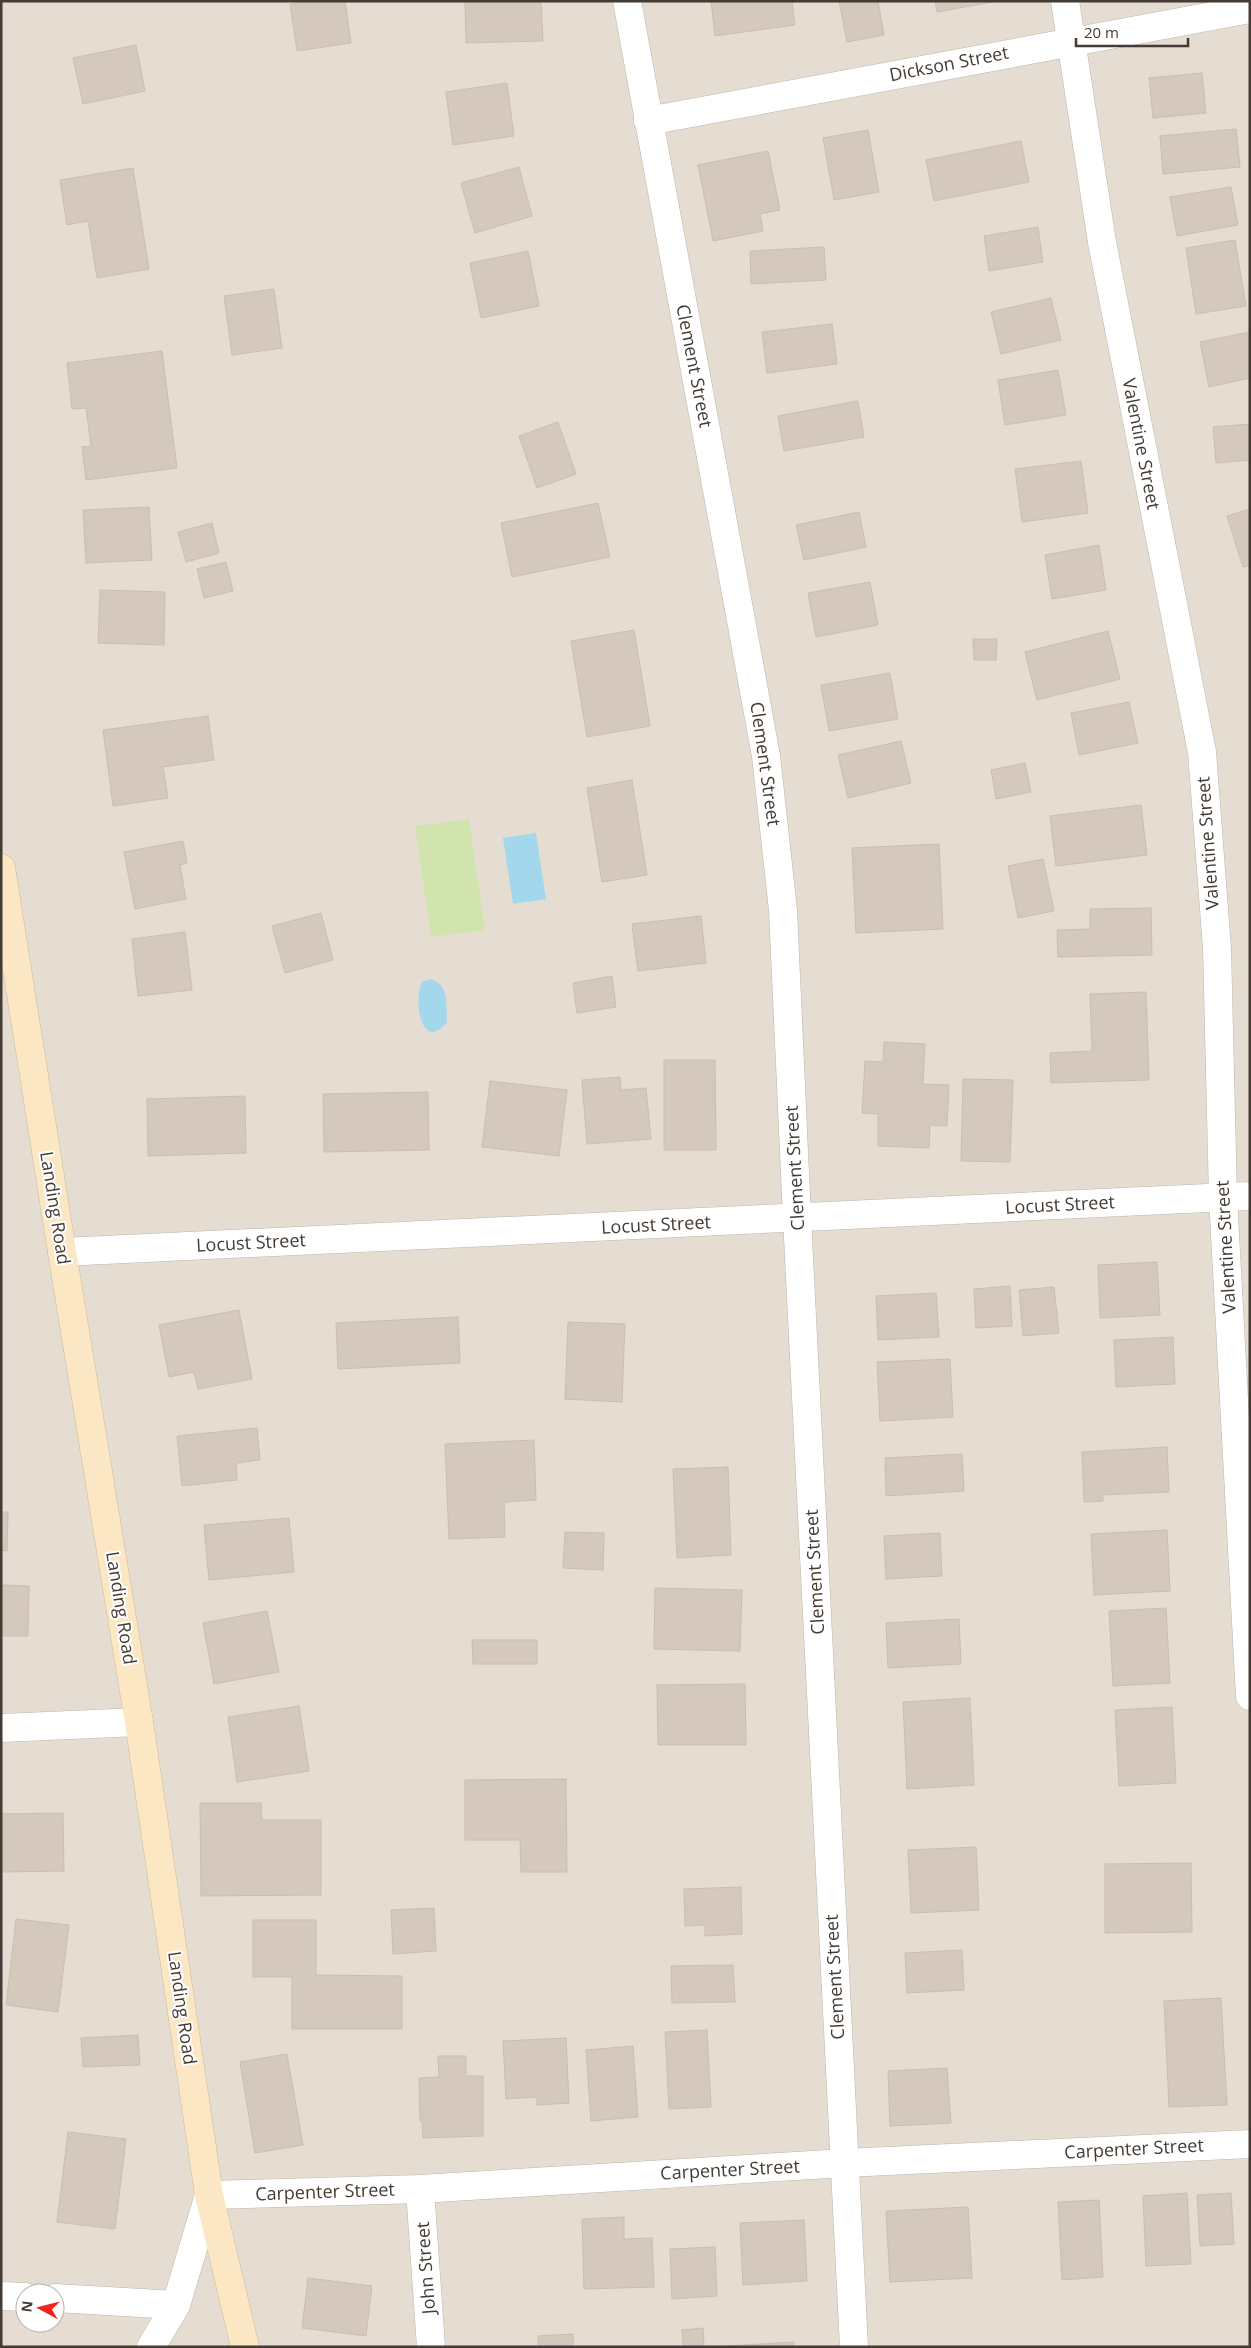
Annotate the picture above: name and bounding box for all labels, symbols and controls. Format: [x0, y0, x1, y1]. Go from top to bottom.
scale bar [1076, 15, 1188, 47]
text: 20 m [1084, 22, 1119, 42]
street label: Dickson Street [887, 40, 1011, 86]
street label: Clement Street [671, 302, 719, 430]
street label: Valentine Street [1117, 376, 1166, 512]
street label: Clement Street [745, 700, 787, 828]
street label: Valentine Street [1190, 776, 1224, 910]
street label: Clement Street [779, 1105, 809, 1231]
street label: Landing Road [35, 1149, 77, 1266]
street label: Valentine Street [1210, 1180, 1240, 1314]
street label: Locust Street [1004, 1189, 1115, 1219]
street label: Locust Street [600, 1209, 711, 1239]
street label: Locust Street [195, 1227, 306, 1257]
street label: Clement Street [799, 1509, 829, 1635]
street label: Landing Road [101, 1549, 143, 1666]
street label: Clement Street [819, 1914, 849, 2040]
street label: Landing Road [163, 1950, 203, 2066]
street label: Carpenter Street [1064, 2132, 1204, 2164]
street label: Carpenter Street [660, 2153, 800, 2185]
street label: Carpenter Street [255, 2177, 395, 2205]
street label: John Street [410, 2221, 440, 2317]
north arrow [15, 2283, 65, 2333]
text: N [16, 2300, 37, 2313]

